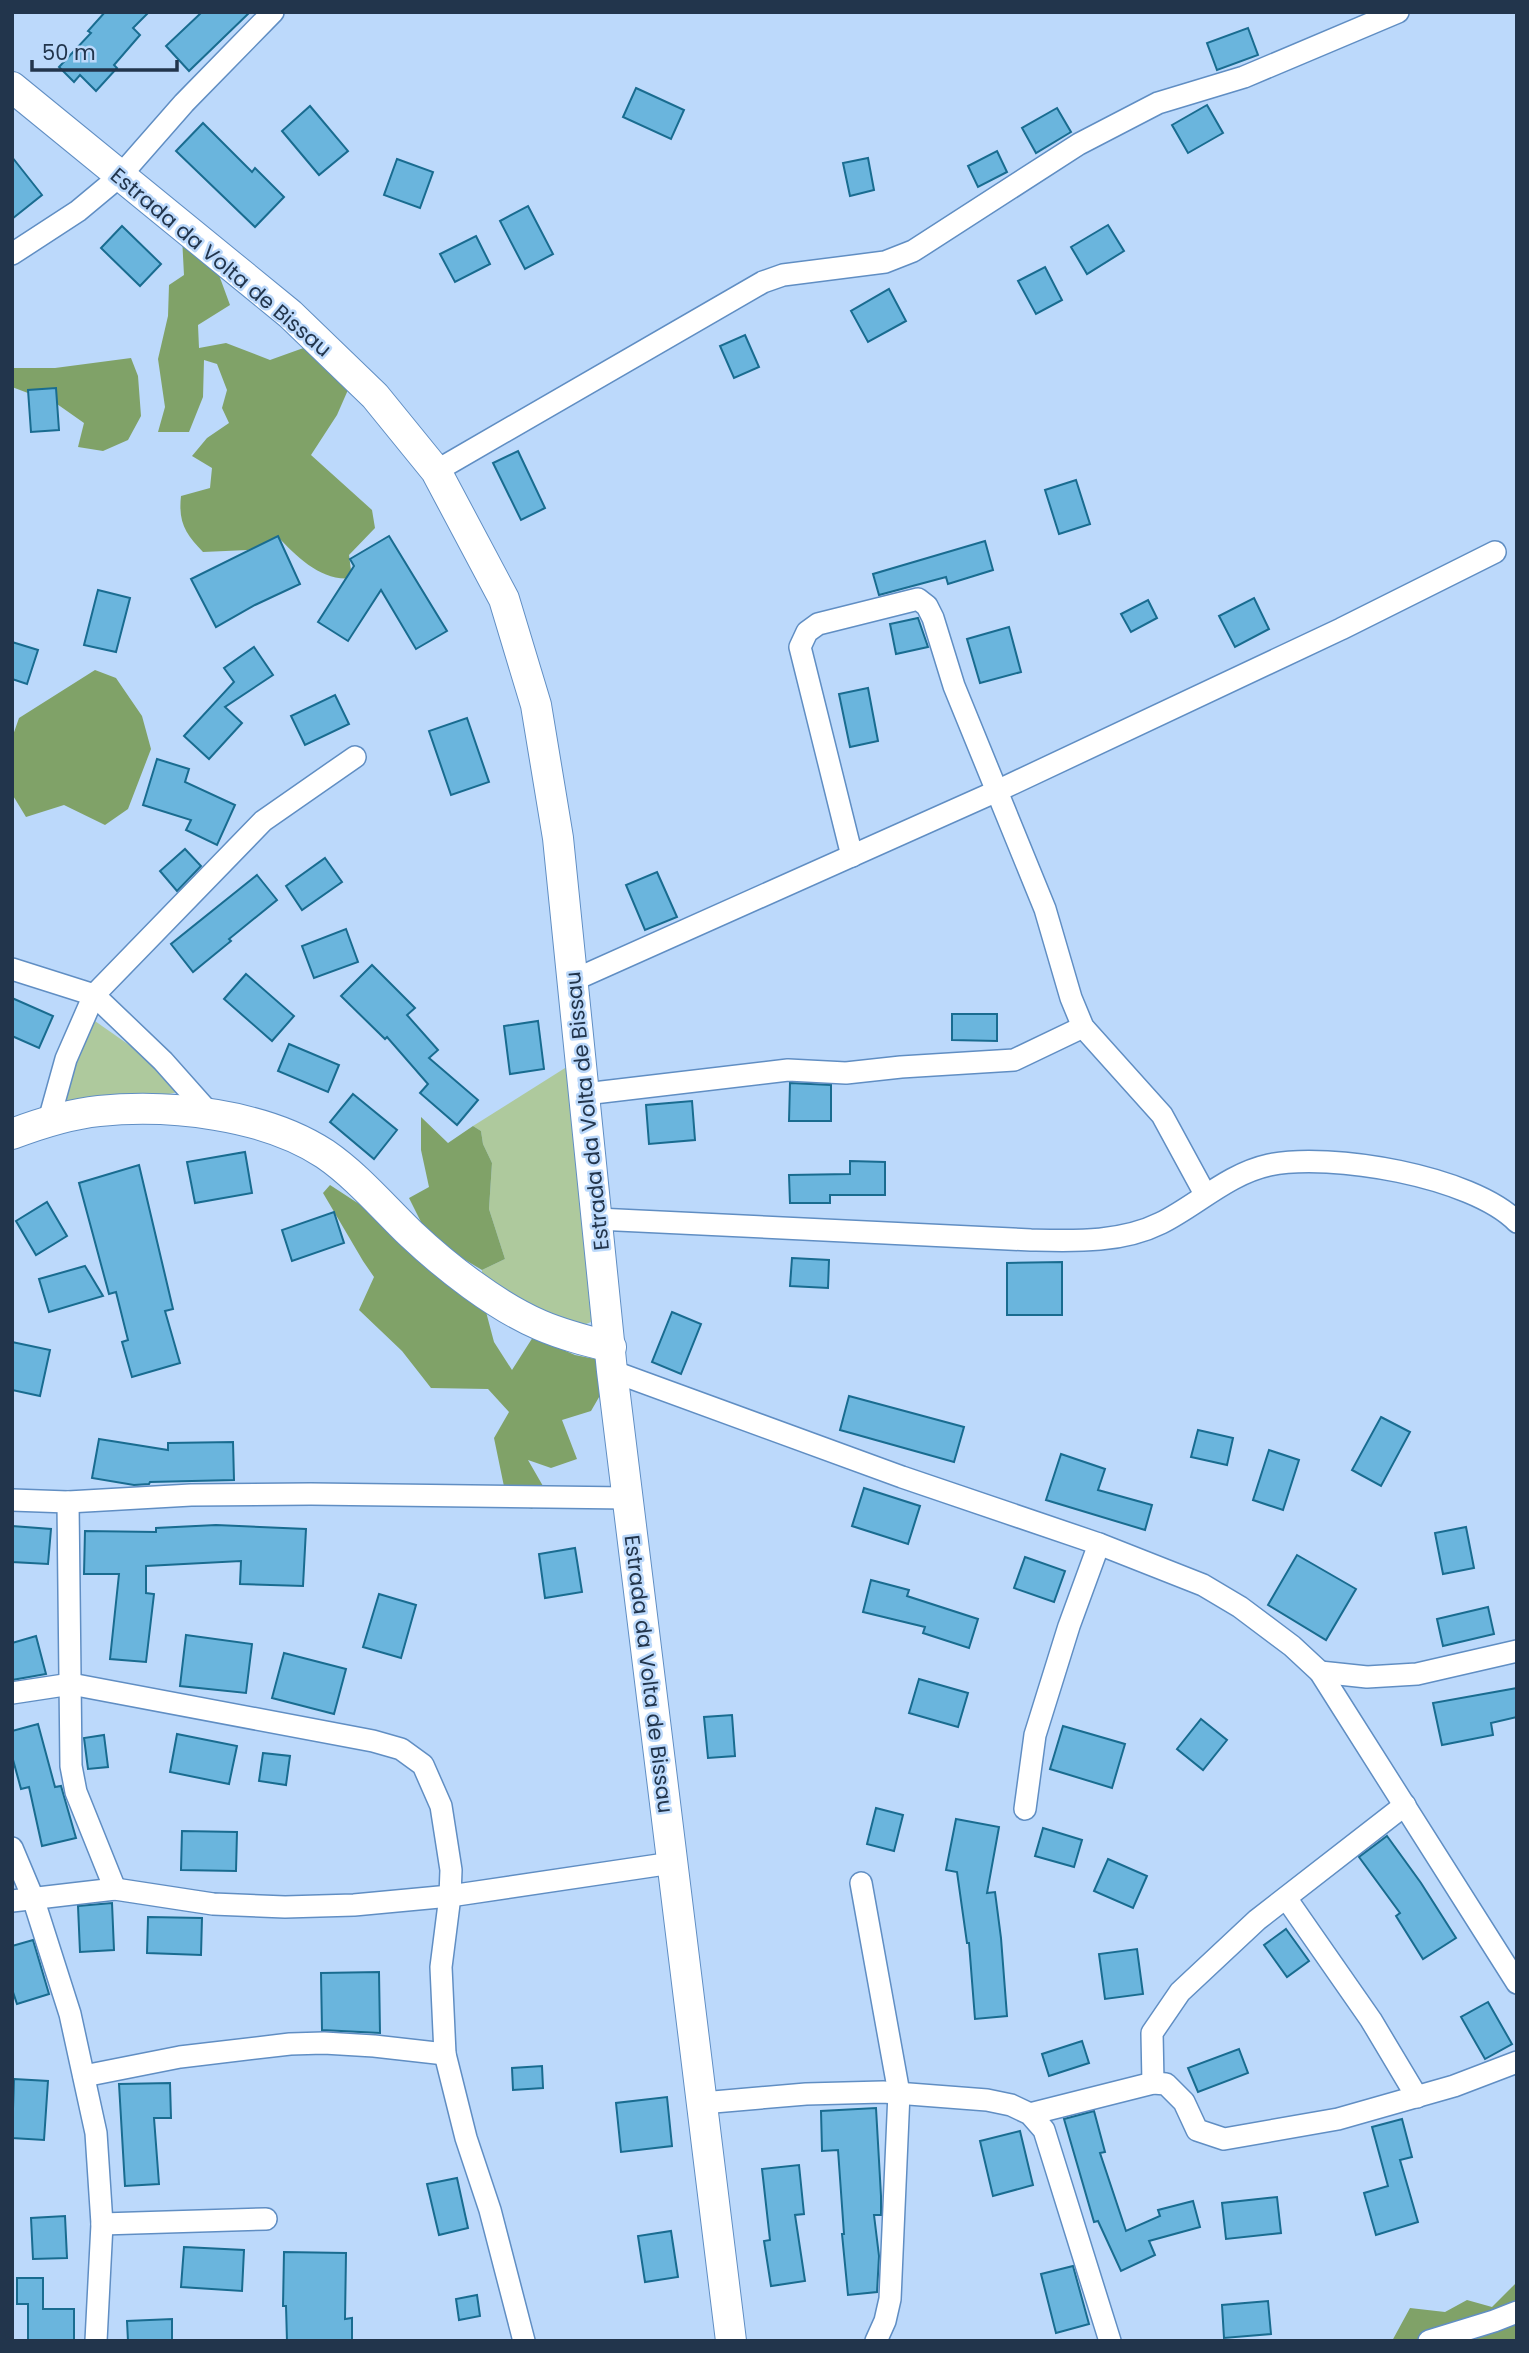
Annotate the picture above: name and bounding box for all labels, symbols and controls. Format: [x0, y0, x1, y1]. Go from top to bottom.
scale bar [32, 28, 177, 72]
text: 50 m [42, 38, 96, 67]
street label: Estrada da Volta de Bissau [104, 161, 338, 363]
street label: Estrada da Volta de Bissau [558, 970, 616, 1252]
street label: Estrada da Volta de Bissau [618, 1533, 680, 1815]

